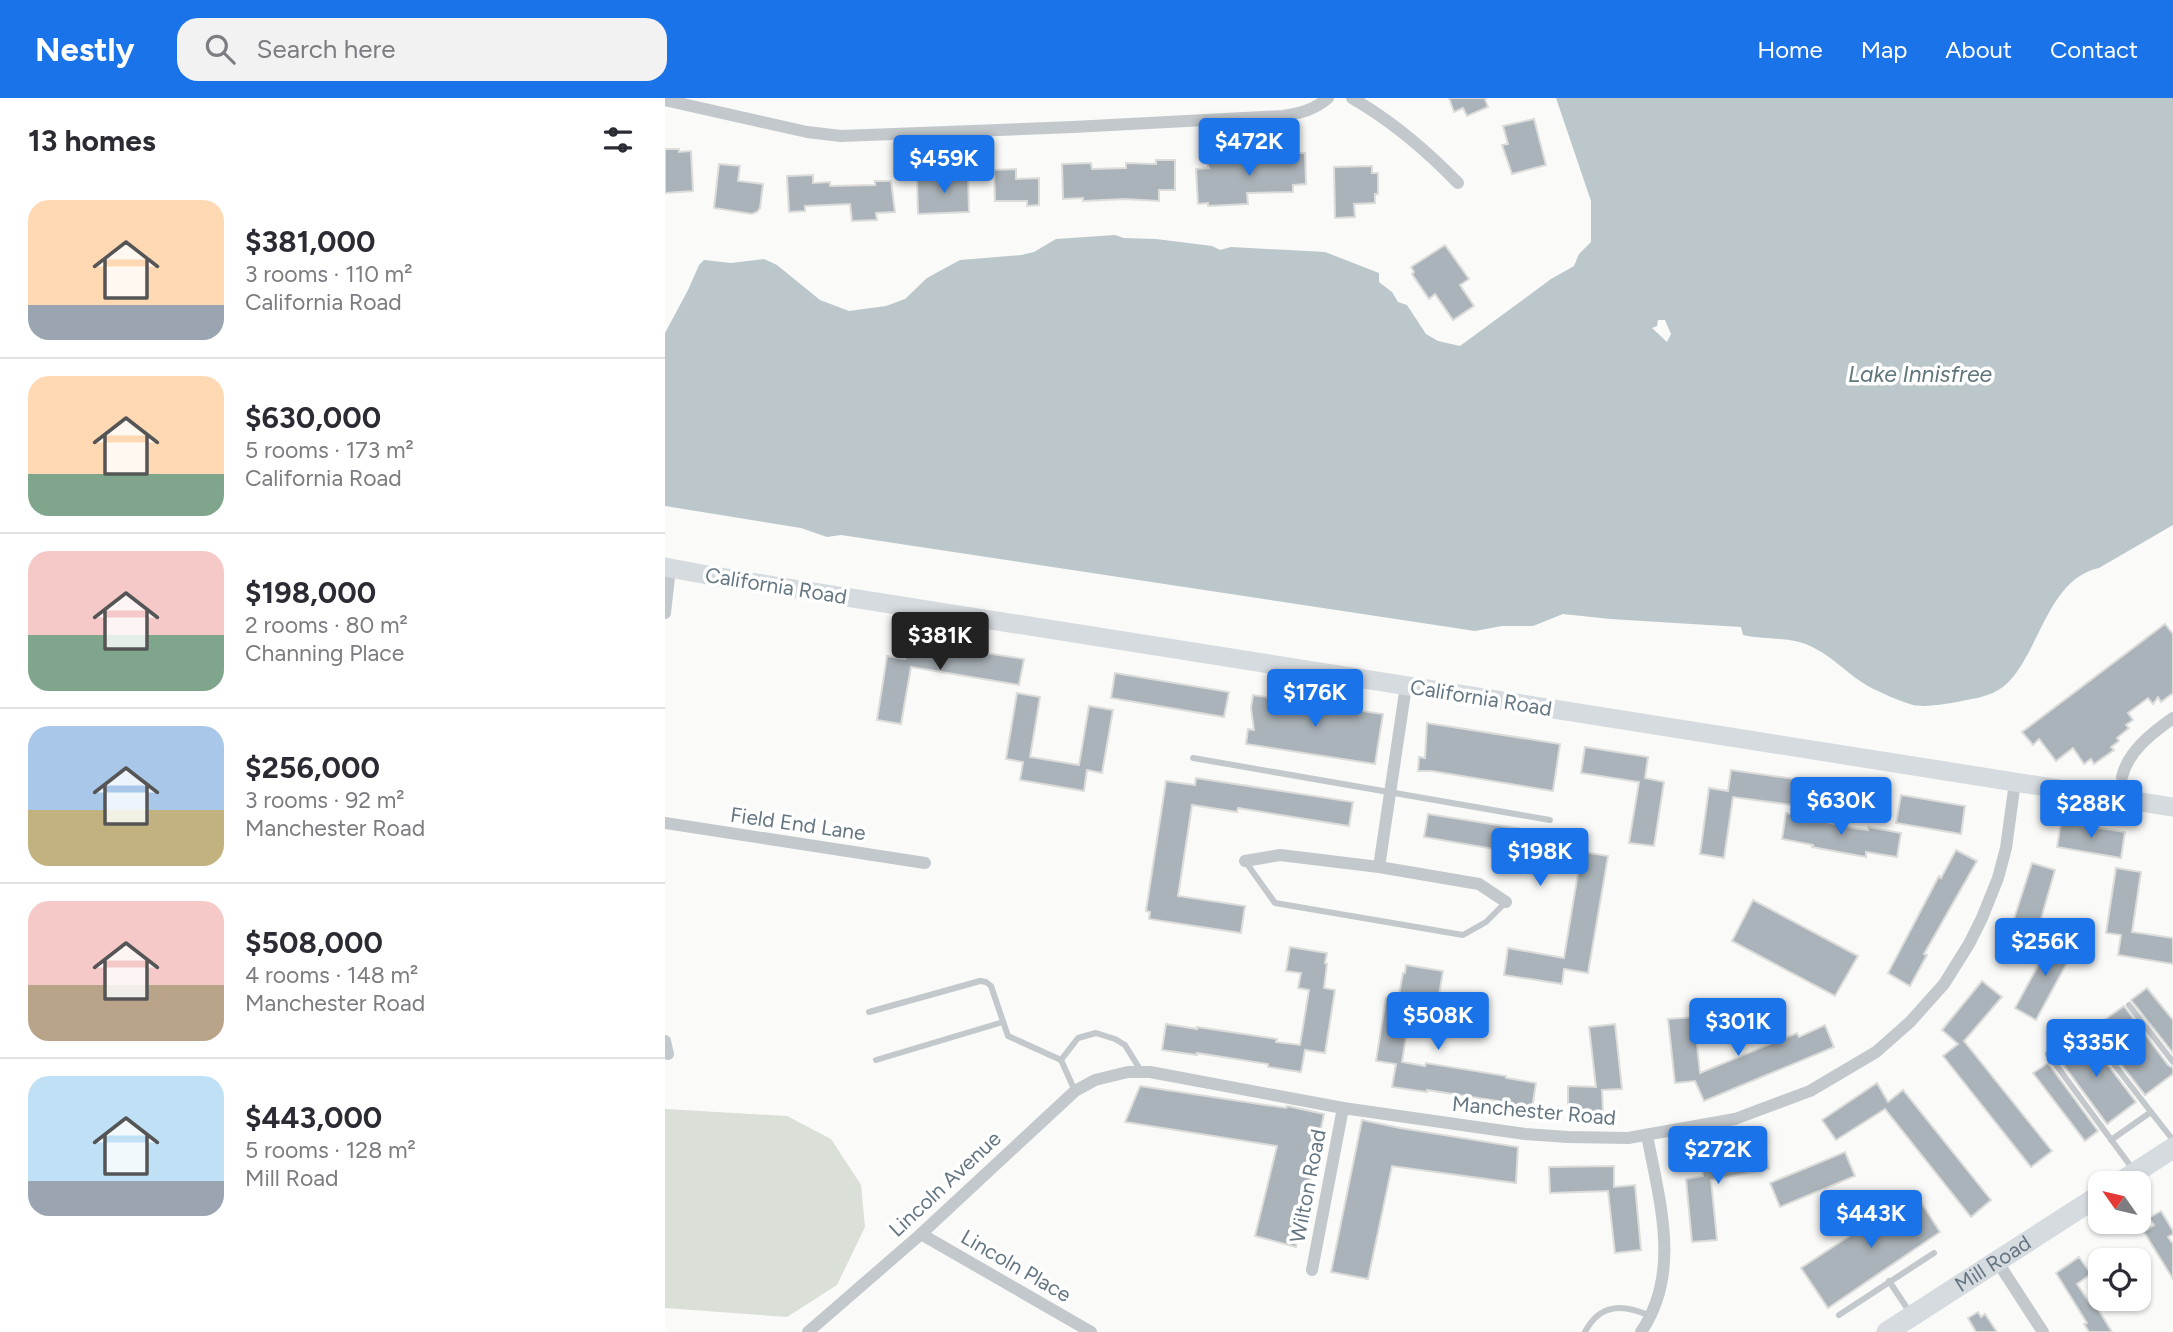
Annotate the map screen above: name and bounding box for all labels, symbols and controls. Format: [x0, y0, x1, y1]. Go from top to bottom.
search box [177, 18, 667, 81]
text: Nestly [35, 30, 135, 69]
icon: search [201, 30, 239, 68]
text: Search here [257, 33, 395, 65]
text: Home [1757, 35, 1823, 64]
text: Map [1861, 35, 1907, 64]
text: About [1945, 35, 2012, 64]
text: Contact [2050, 35, 2138, 64]
pin: $472K [1200, 118, 1298, 178]
icon: filters [599, 121, 637, 159]
text: 13 homes [28, 122, 156, 159]
text: $472K [1215, 127, 1283, 155]
pin: $459K [895, 136, 993, 195]
text: $459K [909, 144, 979, 172]
text: $381,000 [245, 223, 375, 260]
icon: home [84, 228, 168, 312]
text: 3 rooms · 110 m² [245, 260, 412, 288]
text: California Road [245, 288, 402, 316]
water label: Lake Innisfree [1848, 360, 1992, 388]
text: $630,000 [245, 399, 381, 436]
icon: home [84, 404, 168, 488]
text: 5 rooms · 173 m² [245, 436, 414, 464]
text: California Road [245, 464, 402, 492]
street label: California Road [703, 562, 849, 609]
text: $198,000 [245, 574, 376, 611]
icon: home [84, 579, 168, 663]
text: 2 rooms · 80 m² [245, 611, 408, 639]
pin: $381K [891, 612, 989, 672]
text: $381K [908, 621, 972, 649]
text: Channing Place [245, 639, 404, 667]
pin: $176K [1266, 670, 1364, 729]
street label: California Road [1408, 674, 1554, 721]
text: $176K [1283, 678, 1347, 706]
text: $256,000 [245, 749, 380, 786]
icon: home [84, 754, 168, 838]
pin: $630K [1792, 778, 1890, 837]
pin: $288K [2042, 780, 2140, 840]
text: 3 rooms · 92 m² [245, 786, 405, 814]
text: $630K [1806, 786, 1876, 814]
text: $288K [2056, 789, 2126, 817]
street label: Field End Lane [729, 802, 867, 845]
text: Manchester Road [245, 814, 425, 842]
pin: $198K [1491, 828, 1589, 888]
text: $198K [1507, 837, 1573, 865]
pin: $256K [1996, 918, 2094, 978]
text: $508,000 [245, 924, 383, 961]
text: $256K [2011, 927, 2079, 955]
icon: home [84, 929, 168, 1013]
text: 4 rooms · 148 m² [245, 961, 418, 989]
text: Manchester Road [245, 989, 425, 1017]
pin: $508K [1389, 992, 1487, 1052]
pin: $301K [1689, 998, 1787, 1058]
text: $508K [1403, 1001, 1473, 1029]
text: $301K [1705, 1007, 1771, 1035]
pin: $335K [2047, 1020, 2145, 1079]
text: $335K [2063, 1028, 2130, 1056]
street label: Manchester Road [1451, 1091, 1617, 1130]
text: $443,000 [245, 1099, 382, 1136]
icon: home [84, 1104, 168, 1188]
street label: Lincoln Avenue [884, 1126, 1006, 1242]
pin: $272K [1669, 1126, 1767, 1186]
street label: Wilton Road [1284, 1127, 1331, 1245]
text: $272K [1684, 1135, 1752, 1163]
text: 5 rooms · 128 m² [245, 1136, 416, 1164]
text: Mill Road [245, 1164, 339, 1192]
north arrow [2088, 1171, 2151, 1234]
map controls [2088, 1171, 2151, 1311]
pin: $443K [1822, 1190, 1920, 1250]
text: $443K [1836, 1199, 1906, 1227]
street label: Lincoln Place [957, 1224, 1076, 1307]
street label: Mill Road [1950, 1230, 2035, 1297]
button: locate [2088, 1248, 2151, 1311]

